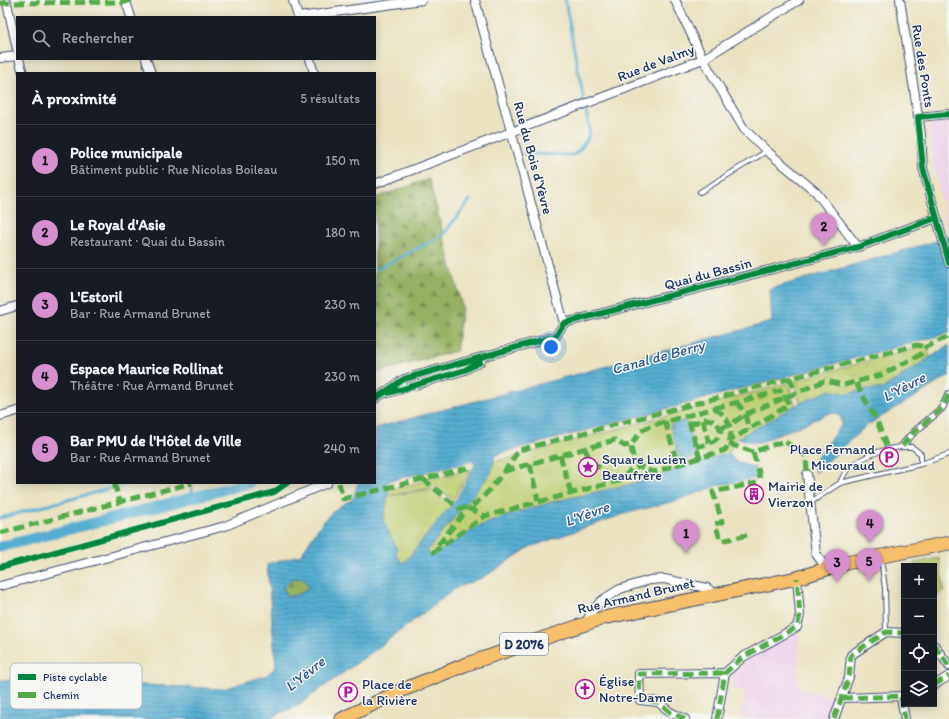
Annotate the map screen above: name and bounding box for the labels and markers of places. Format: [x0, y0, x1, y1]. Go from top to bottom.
pin: 2 [811, 213, 837, 246]
place label: Place Fernand Micouraud [790, 441, 875, 474]
parking icon: Place Fernand Micouraud [878, 446, 900, 468]
place label: Square Lucien Beaufrère [602, 451, 686, 484]
place icon: Square Lucien Beaufrère [577, 456, 599, 478]
place label: Mairie de Vierzon [768, 478, 823, 511]
building icon: Mairie de Vierzon [743, 483, 765, 505]
pin: 4 [857, 510, 883, 543]
pin: 1 [673, 520, 699, 553]
pin: 5 [856, 548, 882, 581]
pin: 3 [824, 549, 850, 582]
place label: Église Notre-Dame [599, 673, 673, 706]
place label: Place de la Rivière [362, 676, 418, 709]
church icon: Église Notre-Dame [574, 678, 596, 700]
parking icon: Place de la Rivière [337, 681, 359, 703]

